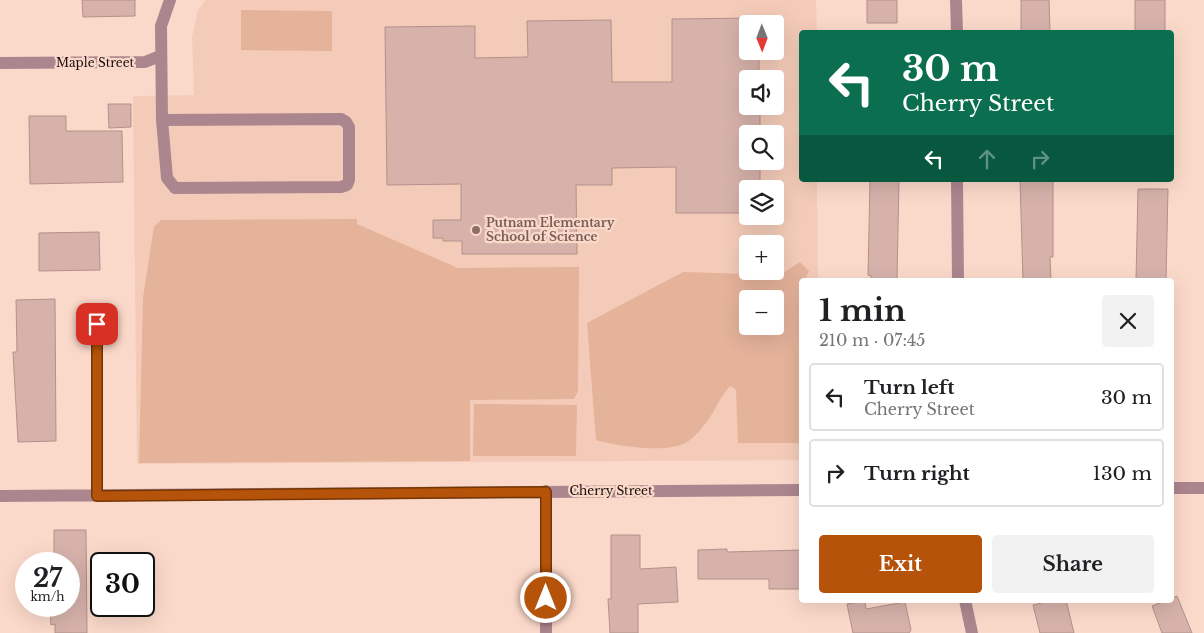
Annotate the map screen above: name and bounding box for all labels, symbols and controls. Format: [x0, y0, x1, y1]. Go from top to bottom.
north arrow [739, 15, 784, 60]
map controls [739, 15, 784, 335]
text: 30 m [902, 47, 999, 90]
icon: left [819, 50, 884, 115]
street label: Maple Street [56, 55, 135, 70]
button: sound [739, 70, 784, 115]
text: Cherry Street [902, 90, 1054, 117]
button: search [739, 125, 784, 170]
icon: left [920, 145, 948, 173]
icon: ahead [973, 145, 1001, 173]
icon: right [1026, 145, 1054, 173]
button: layers [739, 180, 784, 225]
place label: Putnam Elementary School of Science [486, 215, 615, 244]
marker: Putnam Elementary School of Science [470, 224, 482, 236]
button: + [739, 235, 784, 280]
button: − [739, 290, 784, 335]
text: 1 min [819, 292, 906, 329]
button: close [1102, 295, 1154, 347]
pin [76, 303, 118, 345]
icon: arrive [83, 310, 111, 338]
text: 210 m · 07:45 [819, 330, 925, 350]
text: Turn left [864, 376, 955, 399]
icon: left [821, 383, 849, 411]
text: 30 m [1101, 386, 1152, 409]
text: Cherry Street [864, 399, 975, 419]
icon: right [821, 459, 849, 487]
text: Turn right [864, 462, 970, 485]
text: 130 m [1092, 462, 1152, 485]
street label: Cherry Street [569, 483, 653, 498]
button: Exit [819, 535, 982, 593]
button: Share [992, 535, 1154, 593]
speed limit sign: 30 [90, 552, 155, 617]
text: 27 [33, 563, 62, 594]
position arrow [519, 571, 571, 623]
text: km/h [30, 589, 65, 604]

